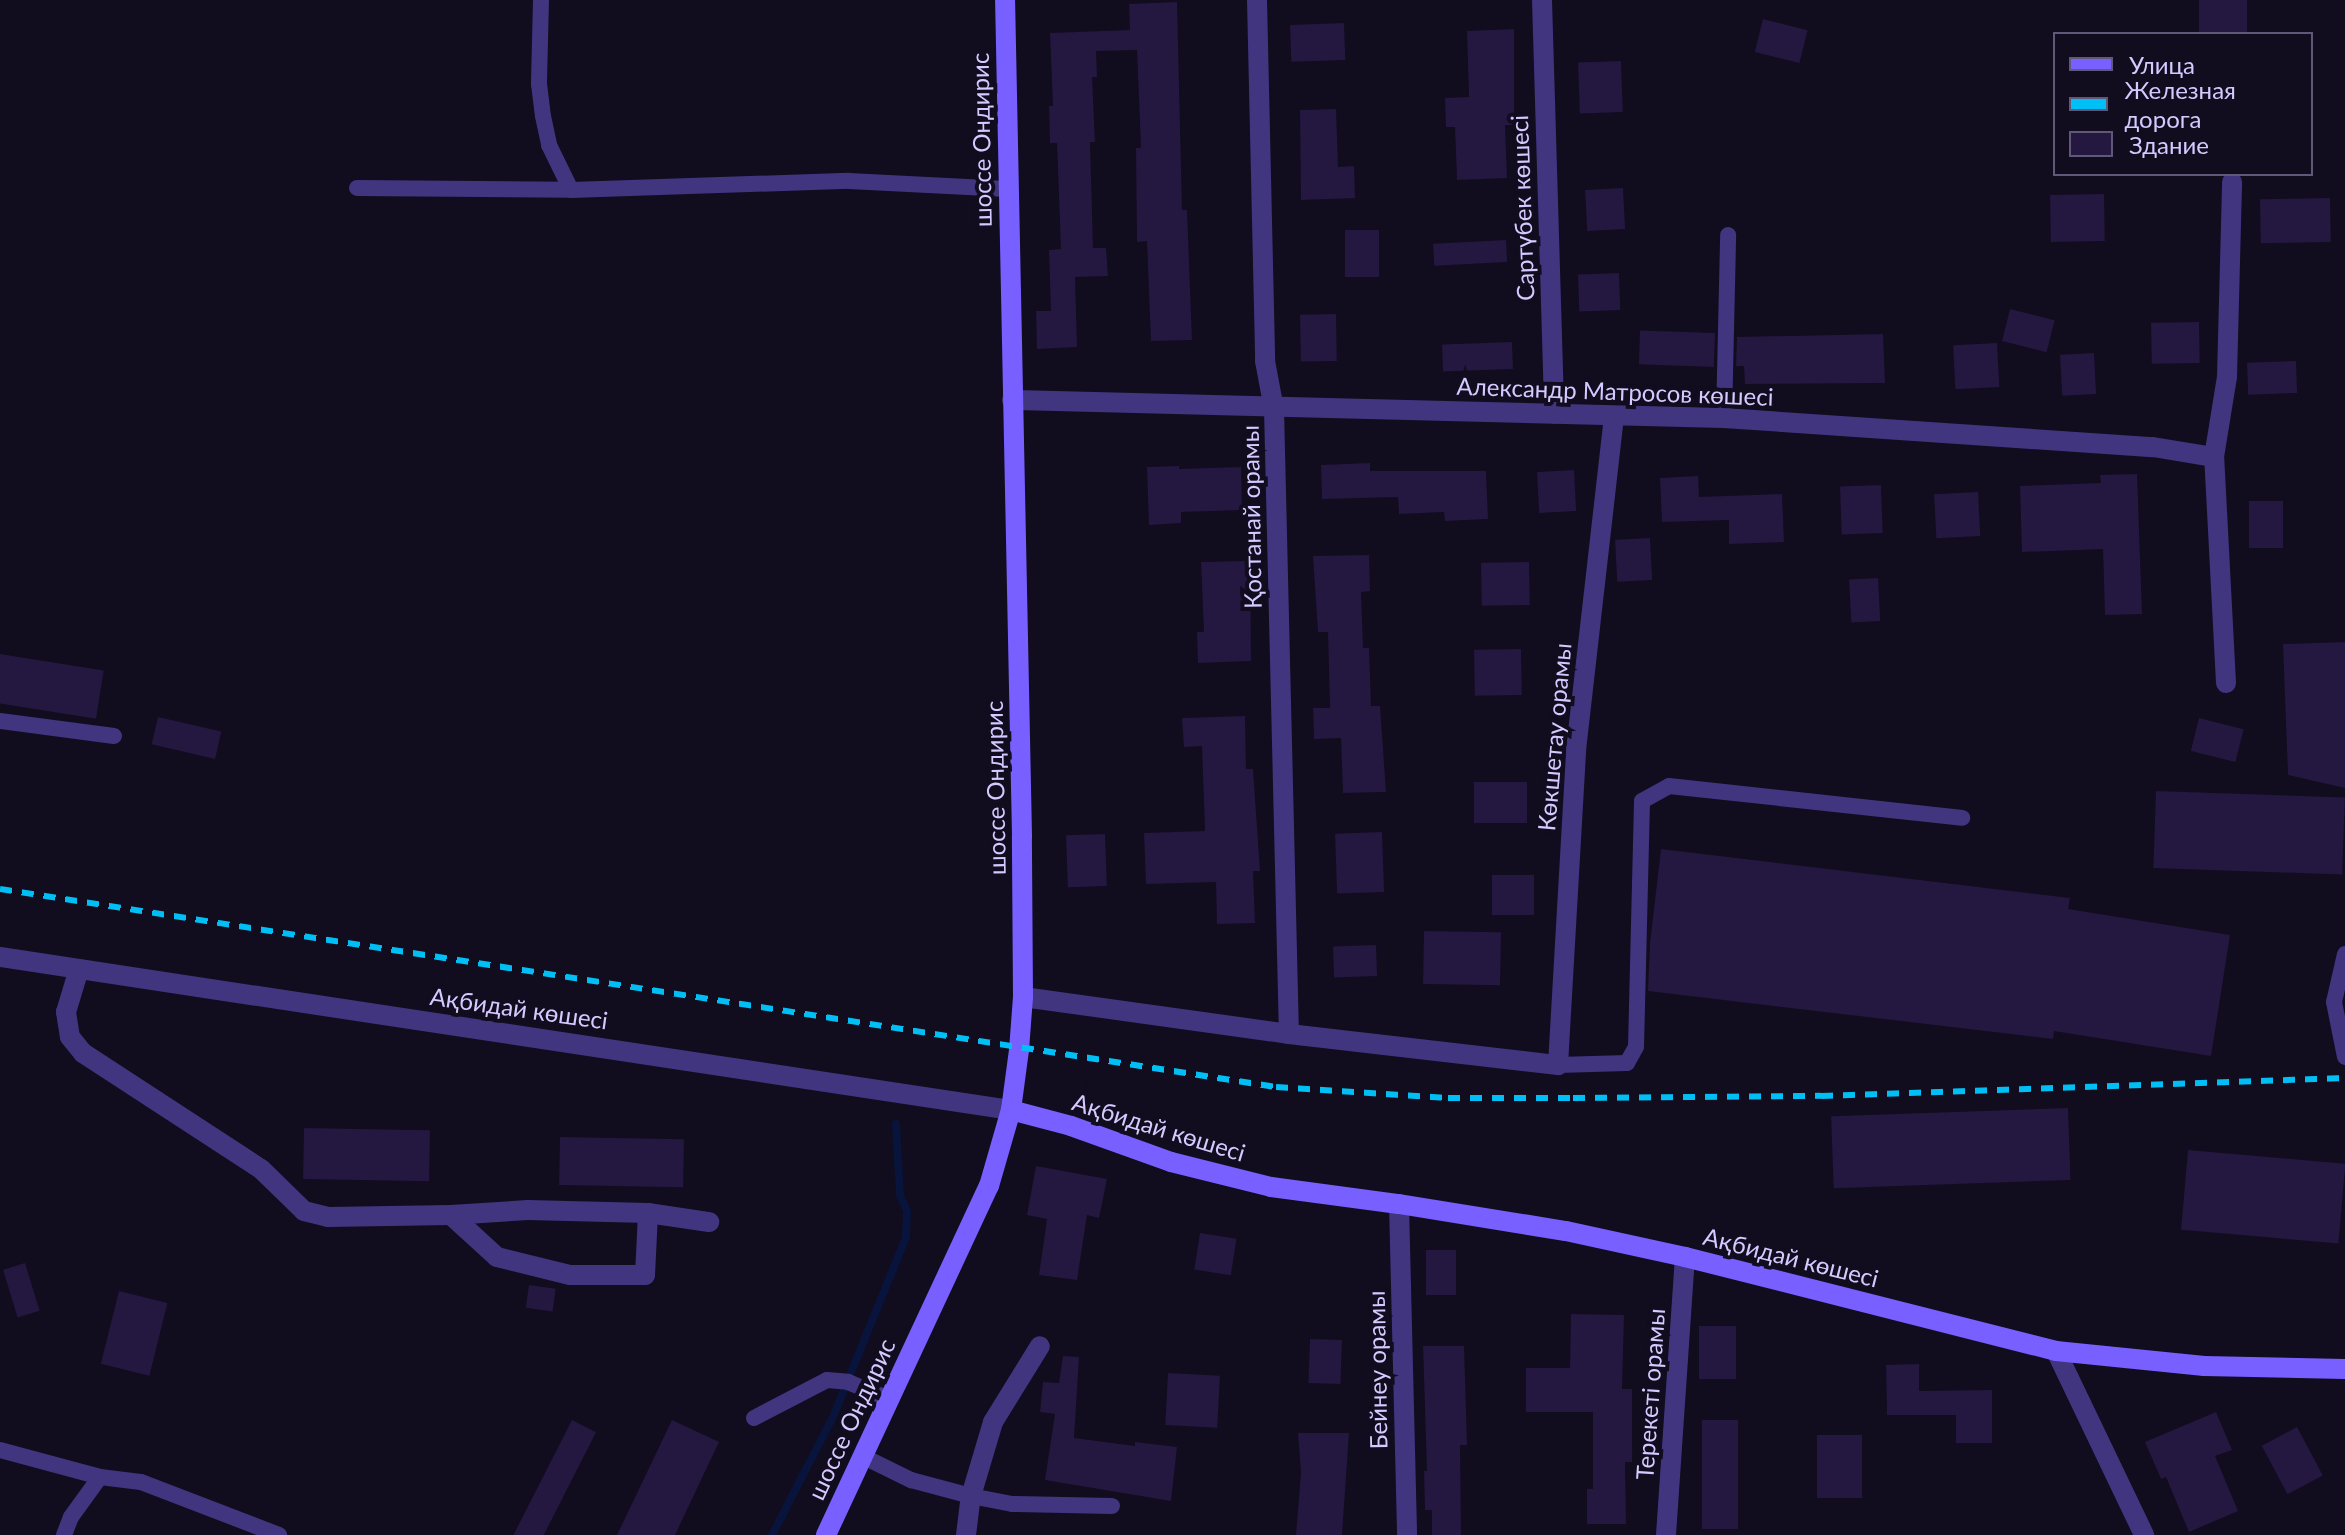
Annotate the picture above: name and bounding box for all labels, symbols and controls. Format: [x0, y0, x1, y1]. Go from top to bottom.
legend [2053, 32, 2313, 176]
text: Улица [2129, 50, 2195, 79]
street label: шоссе Ондирис [965, 53, 997, 227]
text: Железная дорога [2124, 75, 2236, 133]
street label: Сартүбек көшесі [1504, 115, 1540, 301]
text: Здание [2129, 130, 2209, 159]
street label: Александр Матросов көшесі [1456, 371, 1774, 411]
street label: Қостанай орамы [1235, 425, 1267, 609]
street label: Көкшетау орамы [1531, 642, 1577, 832]
street label: шоссе Ондирис [979, 701, 1011, 875]
street label: Ақбидай көшесі [428, 981, 610, 1035]
street label: Ақбидай көшесі [1069, 1087, 1249, 1167]
street label: Ақбидай көшесі [1700, 1221, 1882, 1293]
street label: Бейнеу орамы [1361, 1290, 1393, 1450]
street label: Терекеті орамы [1630, 1307, 1670, 1481]
street label: шоссе Ондирис [801, 1334, 901, 1504]

